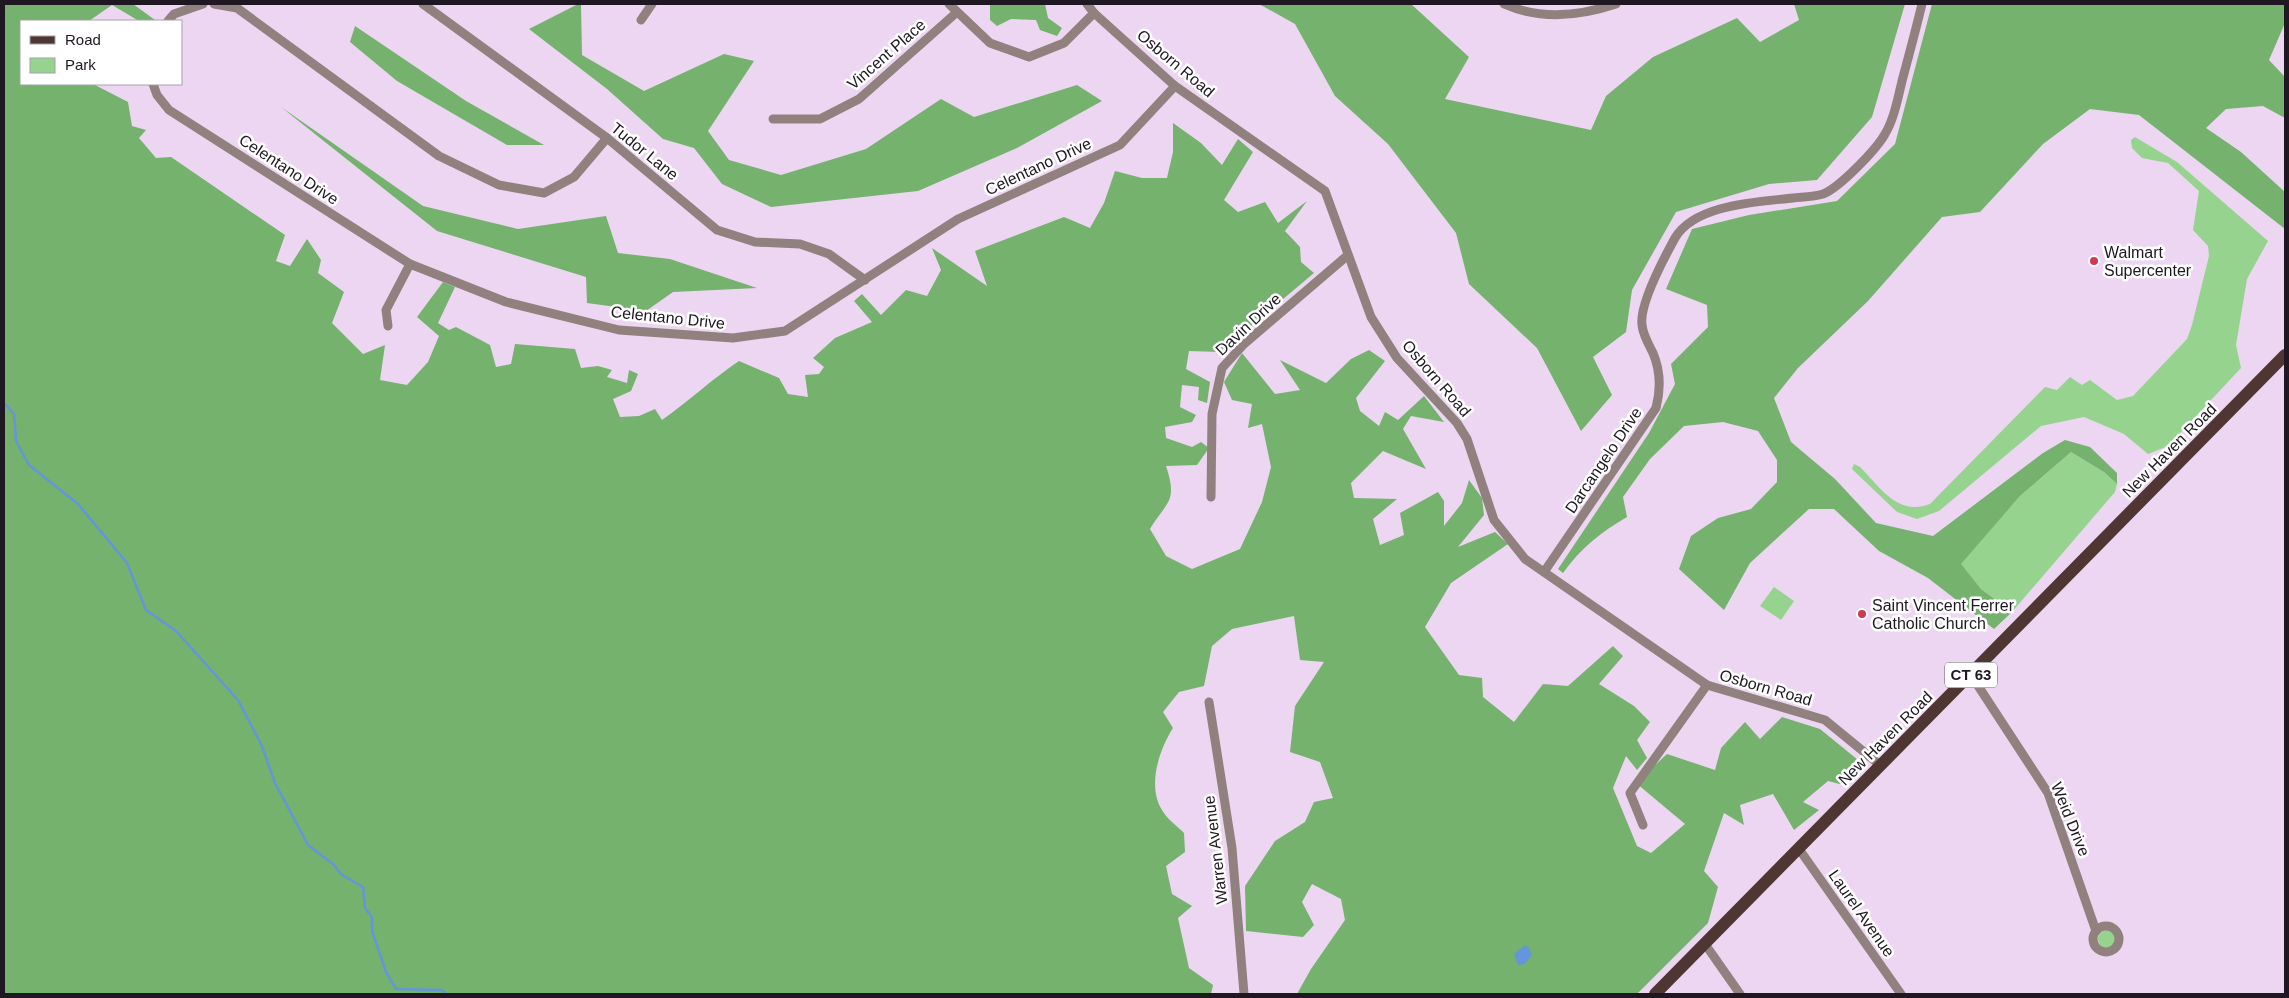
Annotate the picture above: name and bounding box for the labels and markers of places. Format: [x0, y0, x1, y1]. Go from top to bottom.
place label: Walmart Supercenter [2104, 244, 2192, 279]
marker: Walmart Supercenter [2088, 255, 2100, 267]
place label: Saint Vincent Ferrer Catholic Church [1872, 597, 2015, 632]
marker: Saint Vincent Ferrer Catholic Church [1856, 608, 1868, 620]

